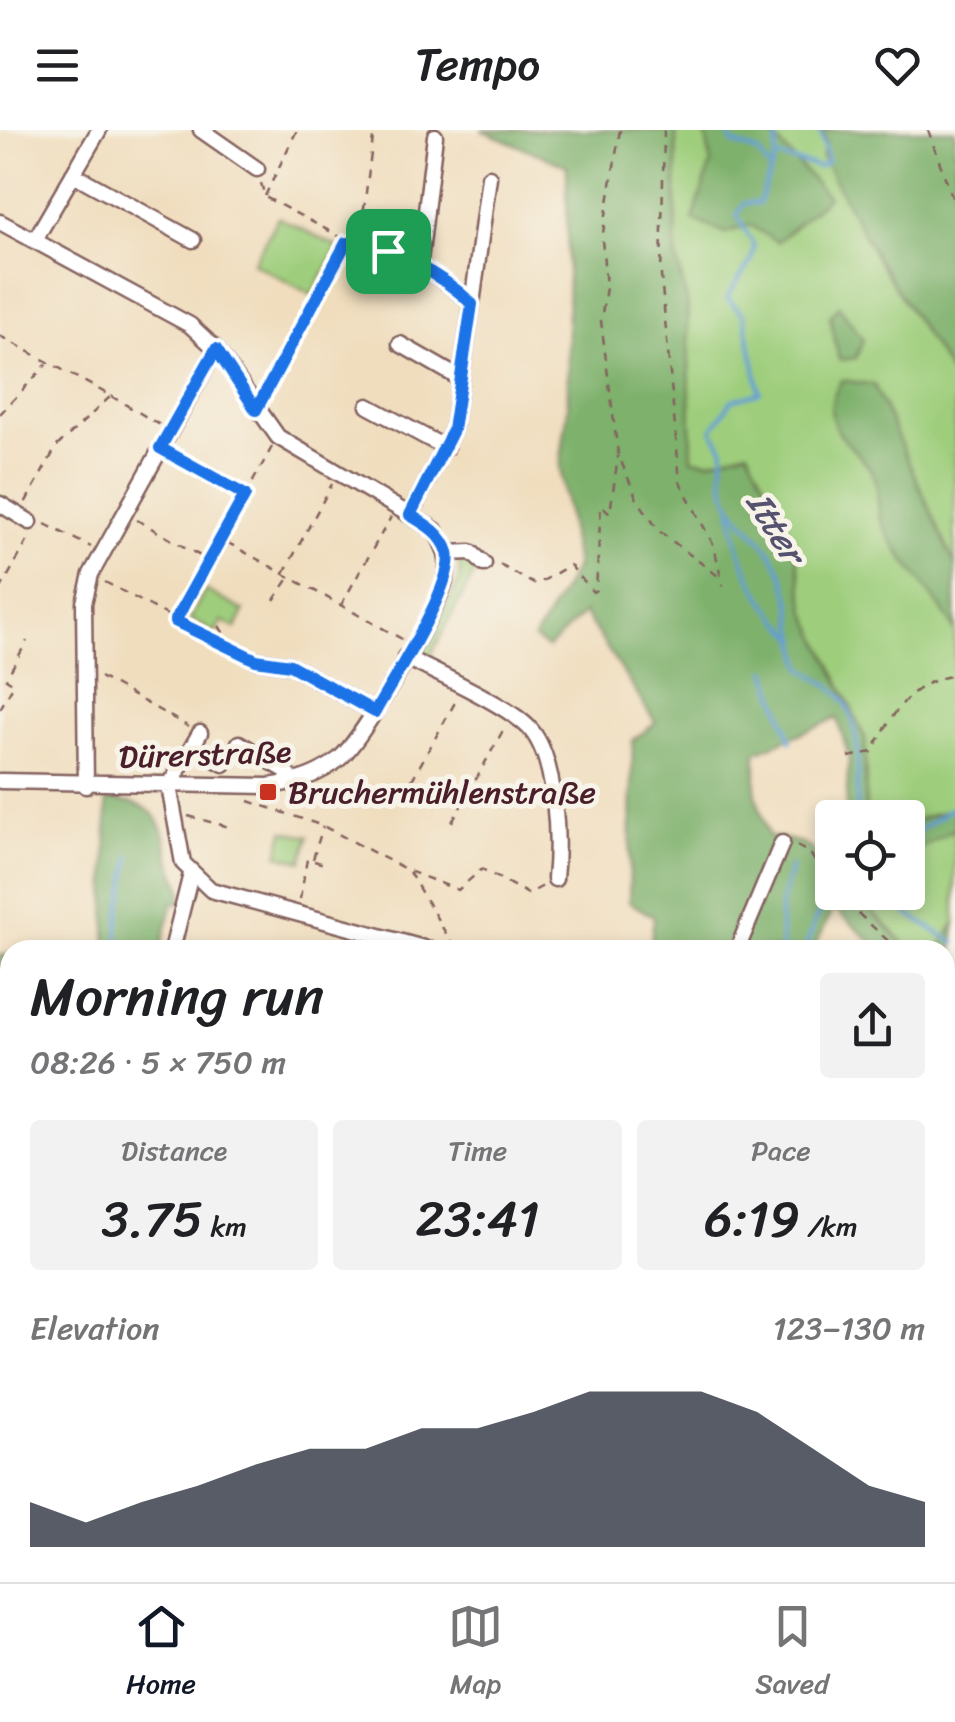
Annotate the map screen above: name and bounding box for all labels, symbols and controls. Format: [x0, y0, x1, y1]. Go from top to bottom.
text: Tempo [415, 25, 540, 105]
icon: menu [30, 38, 85, 93]
icon: heart [870, 38, 925, 93]
pin [346, 209, 431, 294]
icon: arrive [361, 224, 416, 279]
water label: Itter [729, 478, 826, 581]
street label: Dürerstraße [118, 723, 292, 786]
place label: Bruchermühlenstraße [288, 764, 596, 821]
marker: Bruchermühlenstraße [257, 781, 279, 803]
map controls [815, 800, 925, 910]
button: locate [815, 800, 925, 910]
text: Morning run [30, 948, 324, 1045]
button: share [820, 973, 925, 1078]
text: 08:26 · 5 × 750 m [30, 1034, 286, 1091]
text: Distance [121, 1126, 227, 1175]
text: Time [448, 1126, 507, 1175]
text: Pace [751, 1126, 811, 1175]
text: 3.75 [102, 1175, 203, 1264]
text: 23:41 [415, 1175, 540, 1264]
text: 6:19 [704, 1175, 800, 1264]
text: km [203, 1202, 247, 1251]
text: /km [800, 1202, 857, 1251]
text: Elevation [30, 1300, 160, 1357]
text: 123–130 m [773, 1300, 925, 1357]
tab: Home [126, 1599, 196, 1708]
tab: Map [448, 1599, 503, 1708]
tab: Saved [755, 1599, 829, 1708]

